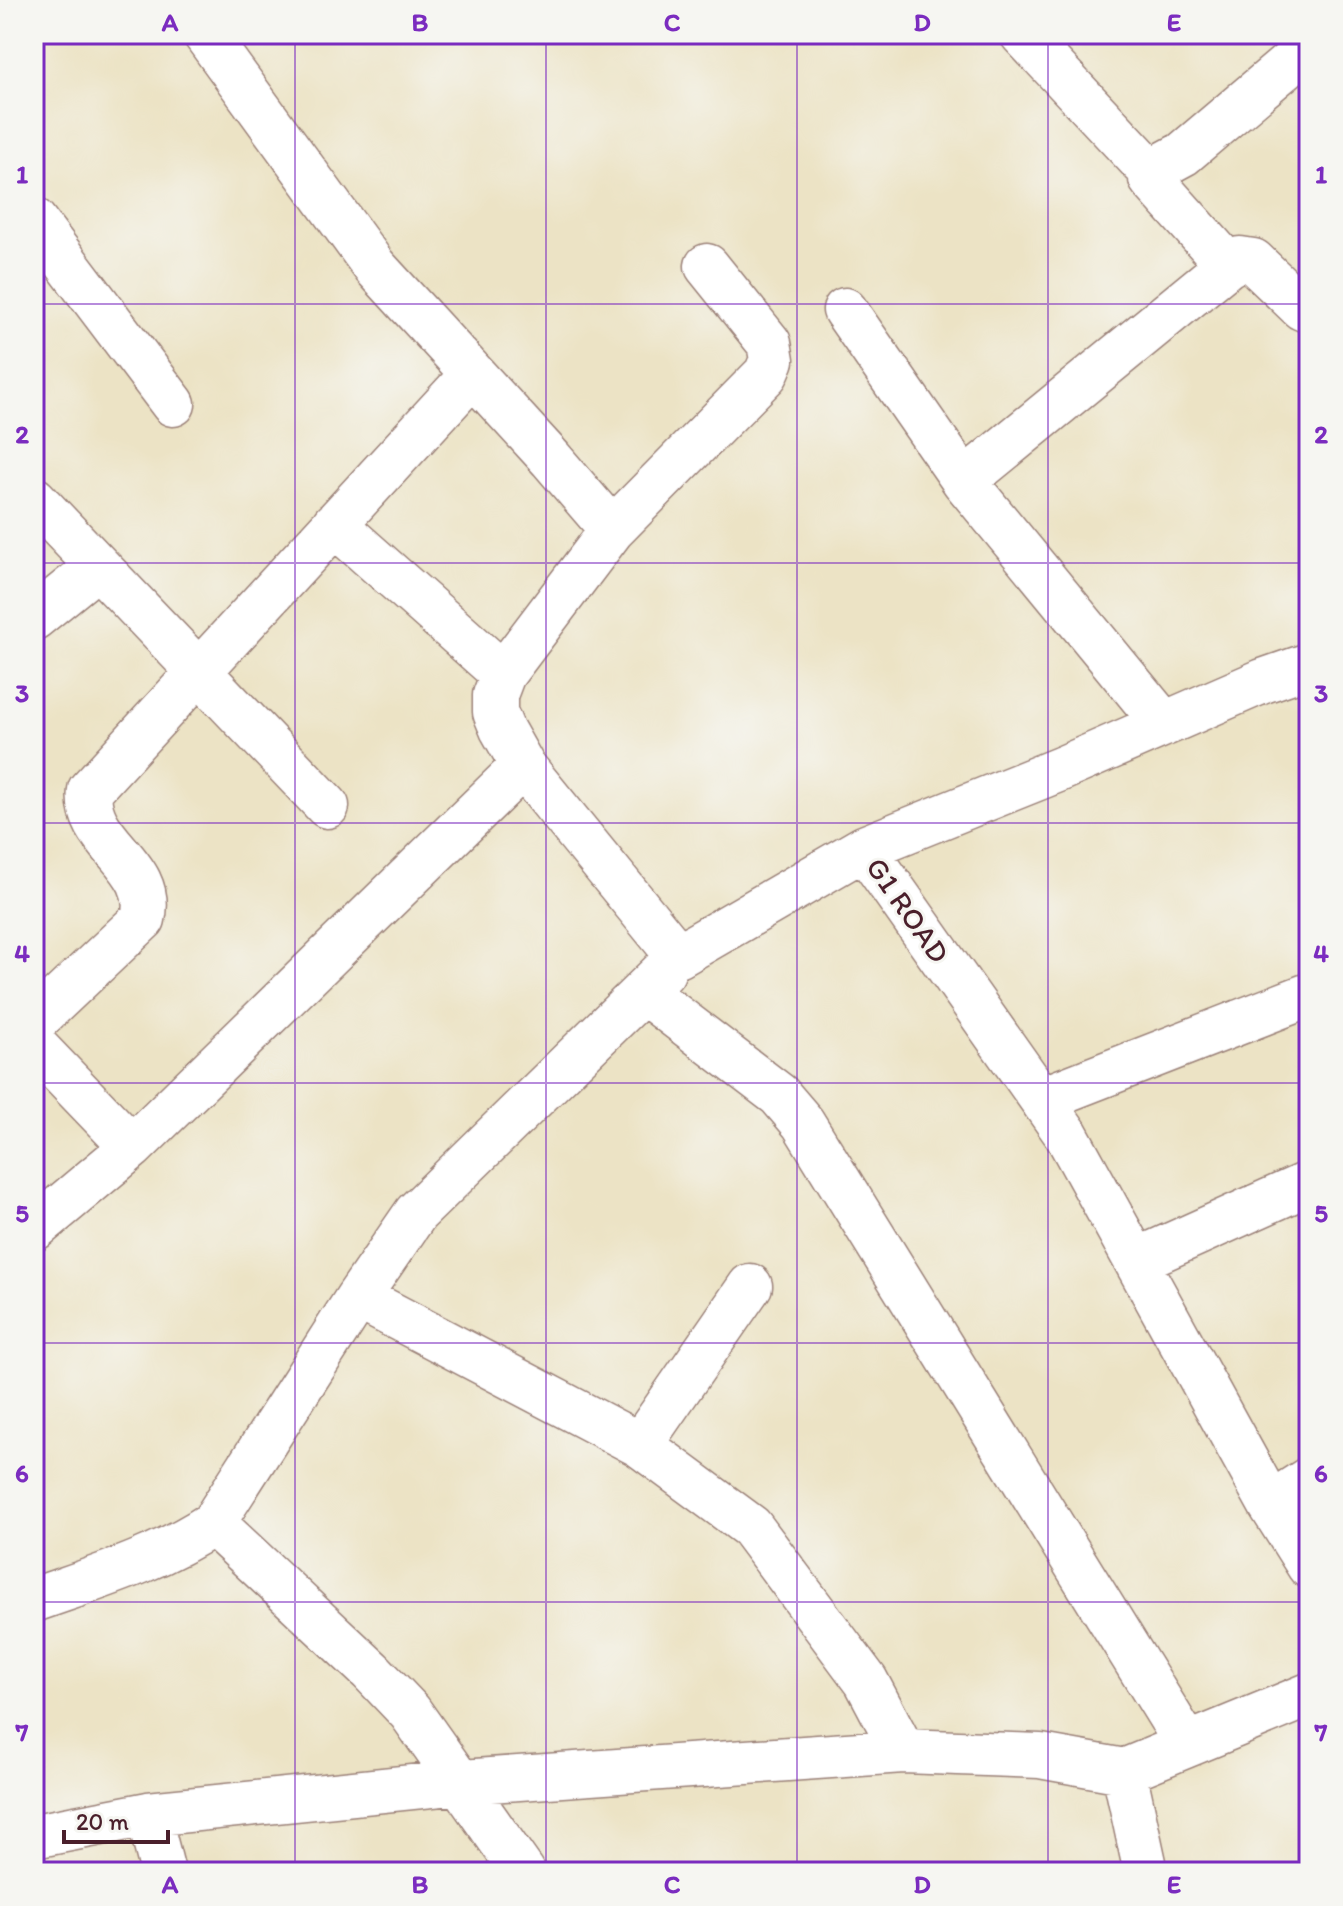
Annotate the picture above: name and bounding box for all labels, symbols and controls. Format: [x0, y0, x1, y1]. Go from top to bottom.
text: A [161, 6, 179, 38]
text: B [412, 6, 429, 38]
text: C [664, 6, 681, 38]
text: D [913, 6, 931, 38]
text: E [1167, 6, 1181, 38]
text: 1 [16, 158, 28, 190]
text: 1 [1315, 158, 1327, 190]
text: 2 [15, 418, 29, 450]
text: 2 [1314, 418, 1328, 450]
text: 3 [15, 677, 29, 709]
text: 3 [1314, 677, 1328, 709]
street label: G1 ROAD [858, 850, 958, 970]
text: 4 [14, 937, 30, 969]
text: 4 [1313, 937, 1329, 969]
text: 5 [15, 1197, 29, 1229]
text: 5 [1314, 1197, 1328, 1229]
text: 6 [15, 1457, 29, 1489]
text: 6 [1314, 1457, 1328, 1489]
text: 7 [15, 1716, 29, 1748]
text: 7 [1314, 1716, 1328, 1748]
scale bar [64, 1794, 168, 1844]
text: 20 m [76, 1807, 129, 1836]
text: A [161, 1868, 179, 1900]
text: B [412, 1868, 429, 1900]
text: C [664, 1868, 681, 1900]
text: D [913, 1868, 931, 1900]
text: E [1167, 1868, 1181, 1900]

